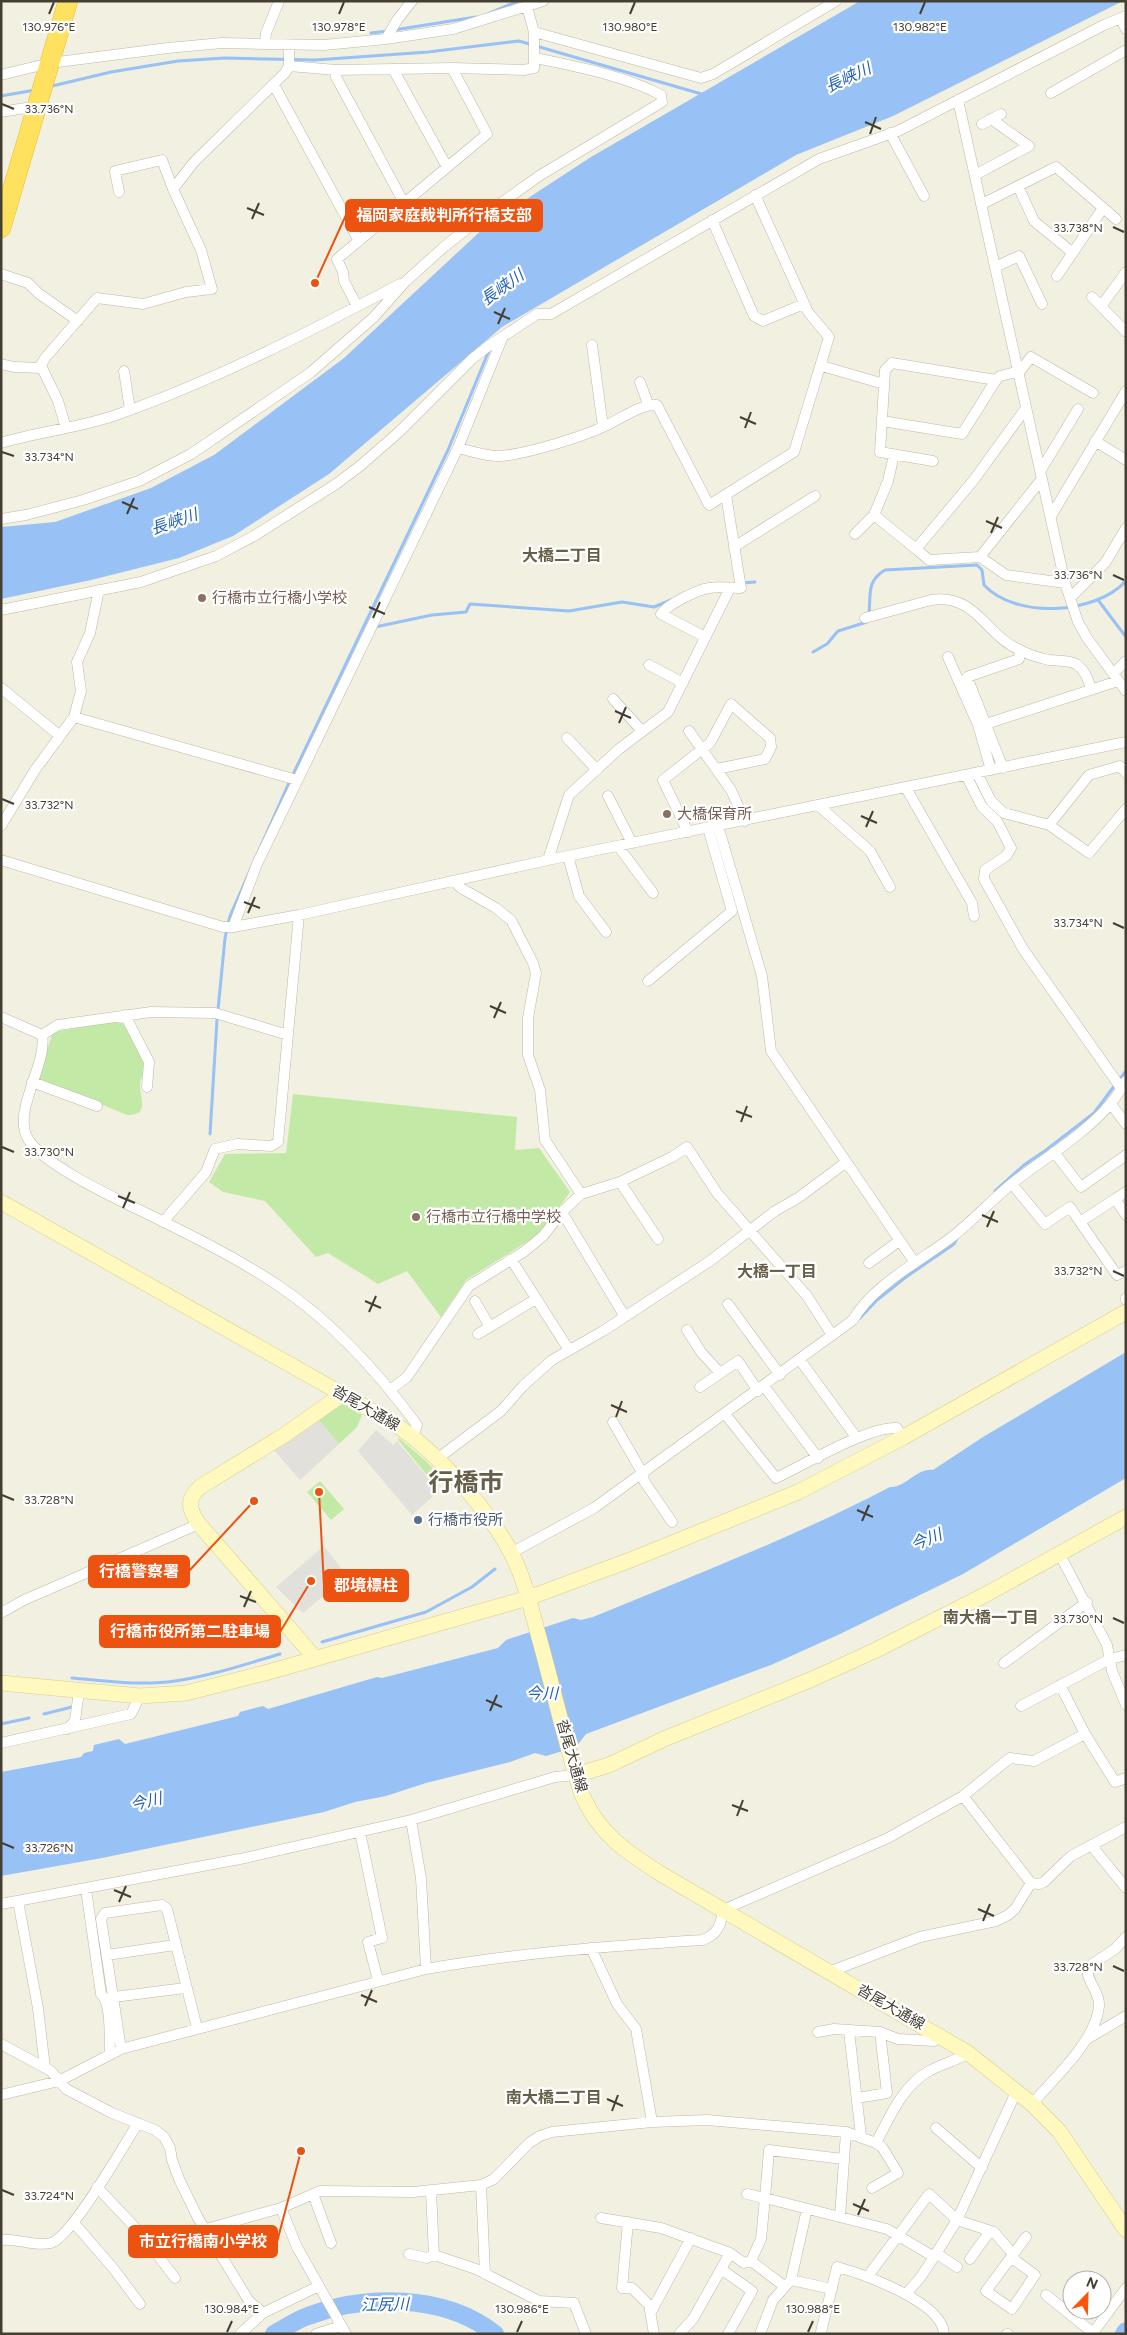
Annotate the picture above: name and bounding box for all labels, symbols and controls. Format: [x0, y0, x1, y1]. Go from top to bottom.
text: 130.976°E [22, 20, 76, 34]
text: 130.978°E [312, 20, 366, 34]
text: 130.980°E [602, 20, 658, 34]
text: 130.982°E [893, 20, 947, 34]
water label: 長峡川 [822, 58, 876, 96]
text: 33.736°N [24, 102, 74, 116]
callout: 福岡家庭裁判所行橋支部 [346, 200, 542, 231]
text: 福岡家庭裁判所行橋支部 [356, 206, 532, 225]
text: 33.738°N [1053, 221, 1103, 235]
water label: 長峡川 [477, 264, 529, 309]
text: 33.734°N [24, 450, 74, 464]
water label: 長峡川 [148, 504, 202, 538]
district label: 大橋二丁目 [522, 546, 602, 565]
text: 33.736°N [1053, 568, 1103, 582]
place label: 行橋市立行橋小学校 [212, 589, 347, 607]
marker: 行橋市立行橋小学校 [196, 592, 208, 604]
text: 33.732°N [25, 798, 73, 812]
place label: 大橋保育所 [677, 805, 752, 823]
marker: 大橋保育所 [661, 808, 673, 820]
text: 33.734°N [1053, 916, 1103, 930]
text: 33.730°N [24, 1145, 74, 1159]
place label: 行橋市立行橋中学校 [426, 1208, 561, 1226]
marker: 行橋市立行橋中学校 [410, 1211, 422, 1223]
district label: 大橋一丁目 [737, 1262, 817, 1281]
text: 33.732°N [1054, 1264, 1102, 1278]
street label: 沓尾大通線 [329, 1381, 403, 1435]
district label: 行橋市 [428, 1467, 504, 1497]
text: 33.728°N [24, 1493, 74, 1507]
place label: 行橋市役所 [428, 1511, 503, 1529]
marker: 行橋市役所 [412, 1514, 424, 1526]
water label: 今川 [908, 1524, 946, 1554]
callout: 行橋警察署 [89, 1556, 189, 1587]
text: 行橋警察署 [99, 1562, 179, 1581]
callout: 郡境標柱 [324, 1570, 408, 1601]
text: 郡境標柱 [334, 1576, 398, 1595]
district label: 南大橋一丁目 [943, 1608, 1039, 1627]
text: 33.730°N [1053, 1612, 1103, 1626]
callout: 行橋市役所第二駐車場 [100, 1616, 280, 1647]
text: 行橋市役所第二駐車場 [110, 1622, 270, 1641]
water label: 今川 [526, 1684, 560, 1703]
street label: 沓尾大通線 [553, 1717, 591, 1795]
water label: 今川 [128, 1788, 166, 1814]
text: 33.726°N [24, 1841, 74, 1855]
text: 33.728°N [1053, 1960, 1103, 1974]
street label: 沓尾大通線 [854, 1980, 928, 2034]
district label: 南大橋二丁目 [506, 2088, 602, 2107]
text: 33.724°N [24, 2189, 74, 2203]
callout: 市立行橋南小学校 [129, 2226, 277, 2257]
text: 市立行橋南小学校 [139, 2232, 267, 2251]
north arrow [1062, 2270, 1112, 2320]
text: N [1084, 2274, 1100, 2293]
water label: 江尻川 [361, 2295, 411, 2314]
text: 130.984°E [205, 2302, 259, 2316]
text: 130.986°E [495, 2302, 549, 2316]
text: 130.988°E [786, 2302, 840, 2316]

